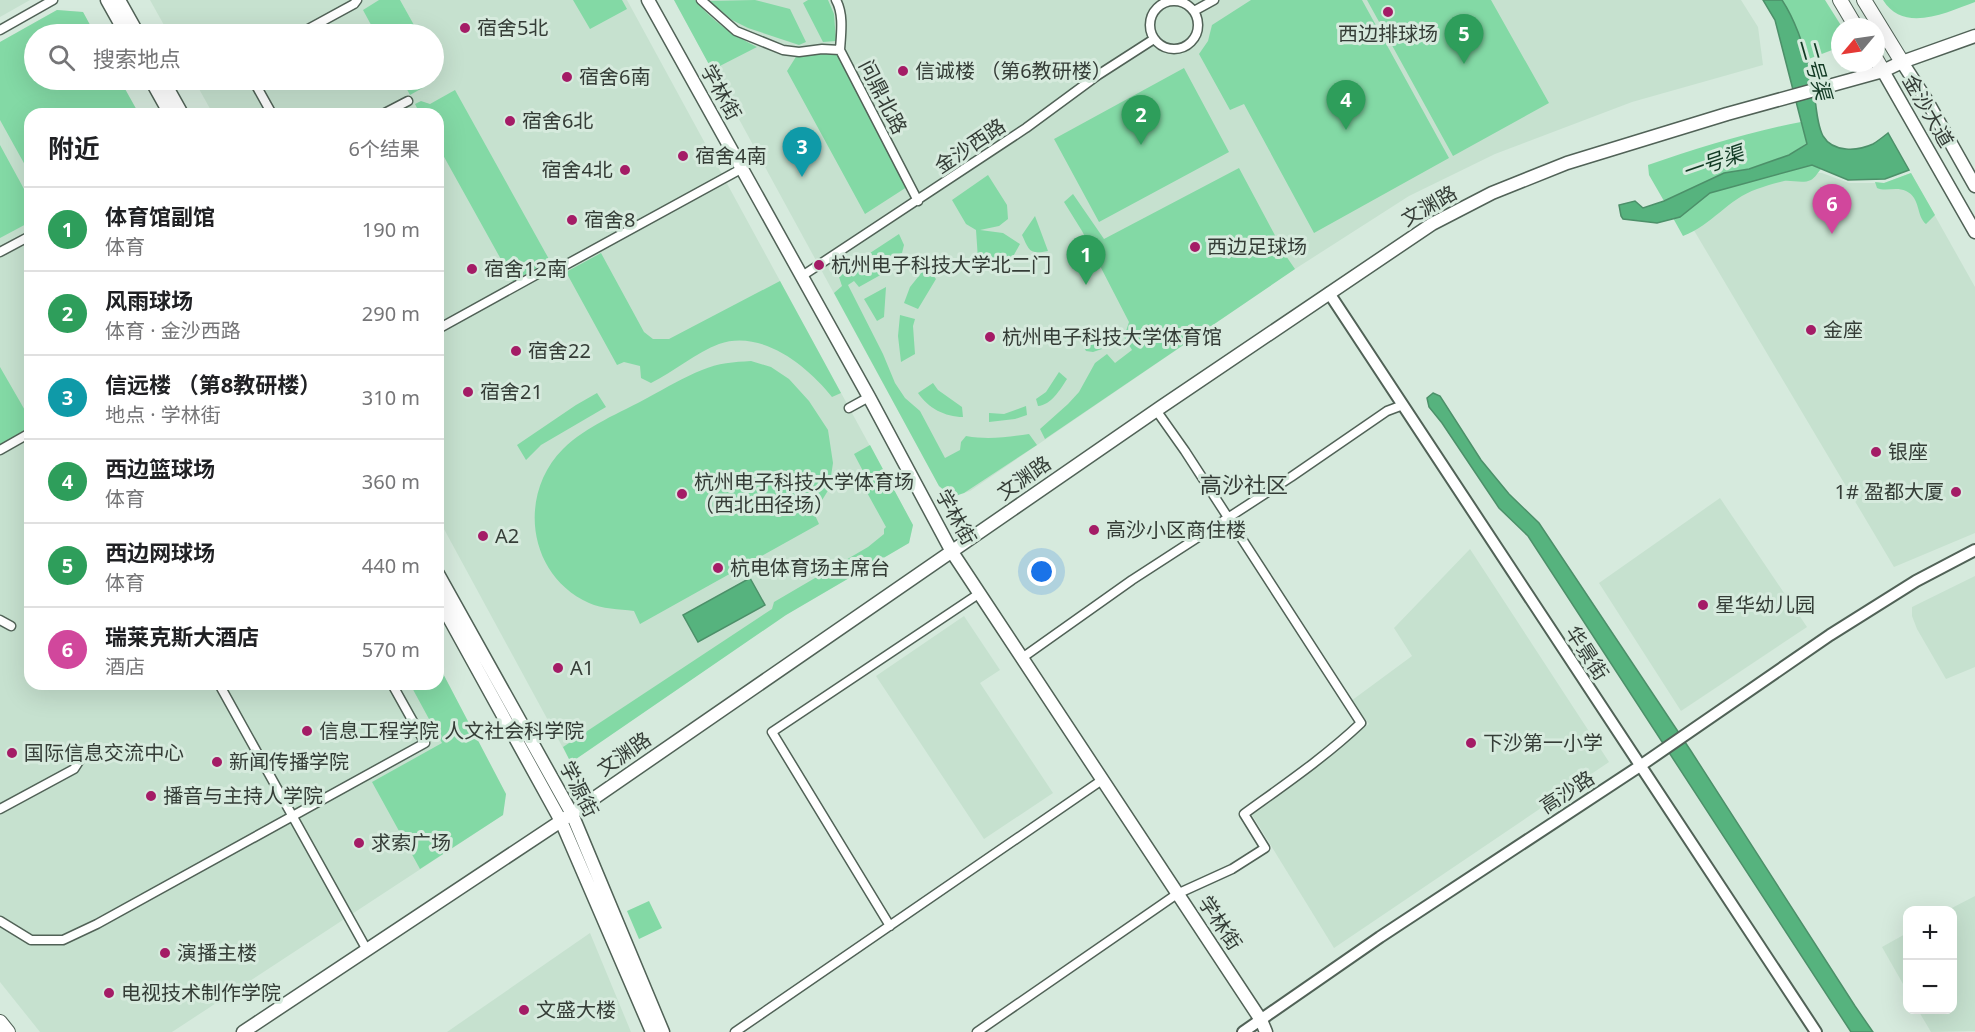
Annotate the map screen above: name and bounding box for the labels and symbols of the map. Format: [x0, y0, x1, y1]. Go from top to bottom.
marker: 西边排球场 [1381, 5, 1395, 19]
place label: 宿舍5北 [477, 14, 548, 41]
pin: 5 [1444, 14, 1484, 64]
north arrow [1831, 18, 1885, 72]
place label: 西边排球场 [1338, 20, 1438, 47]
marker: 宿舍5北 [458, 21, 472, 35]
water label: 二号渠 [1794, 35, 1839, 106]
street label: 问鼎北路 [853, 55, 914, 139]
place label: 信诚楼 （第6教研楼） [915, 57, 1112, 84]
street label: 学林街 [695, 59, 748, 125]
place label: 宿舍6南 [579, 63, 650, 90]
marker: 信诚楼 （第6教研楼） [896, 64, 910, 78]
street label: 金沙大道 [1897, 69, 1960, 152]
marker: 宿舍6南 [560, 70, 574, 84]
pin: 4 [1326, 80, 1366, 130]
pin: 2 [1122, 96, 1160, 145]
place label: 宿舍6北 [522, 107, 593, 134]
street label: 金沙西路 [929, 112, 1010, 179]
marker: 宿舍6北 [503, 114, 517, 128]
pin: 3 [782, 128, 822, 177]
water label: 一号渠 [1678, 138, 1750, 186]
place label: 宿舍4南 [695, 142, 766, 169]
marker: 宿舍4南 [676, 149, 690, 163]
place label: 宿舍4北 [542, 156, 613, 183]
marker: 宿舍4北 [618, 163, 632, 177]
street label: 文渊路 [1396, 179, 1461, 232]
pin: 6 [1812, 184, 1852, 234]
place label: 宿舍8 [584, 206, 635, 233]
marker: 宿舍8 [565, 213, 579, 227]
place label: 西边足球场 [1207, 233, 1307, 260]
pin: 1 [1066, 236, 1106, 285]
marker: 西边足球场 [1188, 240, 1202, 254]
place label: 杭州电子科技大学北二门 [831, 251, 1051, 278]
place label: 宿舍12南 [484, 255, 567, 282]
marker: 杭州电子科技大学北二门 [812, 258, 826, 272]
marker: 宿舍12南 [465, 262, 479, 276]
place label: 金座 [1823, 316, 1863, 343]
place label: 杭州电子科技大学体育馆 [1002, 323, 1222, 350]
marker: 金座 [1804, 323, 1818, 337]
marker: 杭州电子科技大学体育馆 [983, 330, 997, 344]
place label: 宿舍22 [528, 337, 591, 364]
marker: 宿舍22 [509, 344, 523, 358]
place label: 宿舍21 [480, 378, 543, 405]
marker: 宿舍21 [461, 385, 475, 399]
place label: 银座 [1888, 438, 1928, 465]
marker: 银座 [1869, 445, 1883, 459]
street label: 文渊路 [991, 449, 1056, 506]
place label: 杭州电子科技大学体育场 （西北田径场） [694, 468, 914, 518]
district label: 高沙社区 [1200, 469, 1288, 499]
place label: 1# 盈都大厦 [1834, 478, 1944, 505]
street label: 学林街 [930, 484, 983, 550]
marker: 1# 盈都大厦 [1949, 485, 1963, 499]
marker: 杭州电子科技大学体育场 （西北田径场） [675, 487, 689, 501]
place label: 高沙小区商住楼 [1106, 516, 1246, 543]
place label: A2 [495, 522, 519, 549]
marker: 高沙小区商住楼 [1087, 523, 1101, 537]
marker: A2 [476, 529, 490, 543]
place label: 杭电体育场主席台 [730, 554, 890, 581]
your location [1027, 557, 1056, 586]
marker: 杭电体育场主席台 [711, 561, 725, 575]
place label: 星华幼儿园 [1715, 591, 1815, 618]
marker: 星华幼儿园 [1696, 598, 1710, 612]
street label: 华景街 [1560, 620, 1615, 685]
place label: A1 [570, 654, 594, 681]
marker: A1 [551, 661, 565, 675]
place label: 信息工程学院 人文社会科学院 [319, 717, 584, 744]
marker: 信息工程学院 人文社会科学院 [300, 724, 314, 738]
street label: 文渊路 [591, 725, 656, 782]
place label: 下沙第一小学 [1483, 729, 1603, 756]
marker: 下沙第一小学 [1464, 736, 1478, 750]
place label: 国际信息交流中心 [24, 739, 184, 766]
marker: 国际信息交流中心 [5, 746, 19, 760]
place label: 新闻传播学院 [229, 748, 349, 775]
marker: 新闻传播学院 [210, 755, 224, 769]
street label: 学源街 [554, 756, 605, 822]
street label: 高沙路 [1534, 764, 1599, 819]
place label: 播音与主持人学院 [163, 782, 323, 809]
marker: 播音与主持人学院 [144, 789, 158, 803]
place label: 求索广场 [371, 829, 451, 856]
marker: 求索广场 [352, 836, 366, 850]
street label: 学林街 [1192, 890, 1248, 955]
place label: 演播主楼 [177, 939, 257, 966]
marker: 演播主楼 [158, 946, 172, 960]
place label: 电视技术制作学院 [121, 979, 281, 1006]
marker: 电视技术制作学院 [102, 986, 116, 1000]
place label: 文盛大楼 [536, 996, 616, 1023]
marker: 文盛大楼 [517, 1003, 531, 1017]

